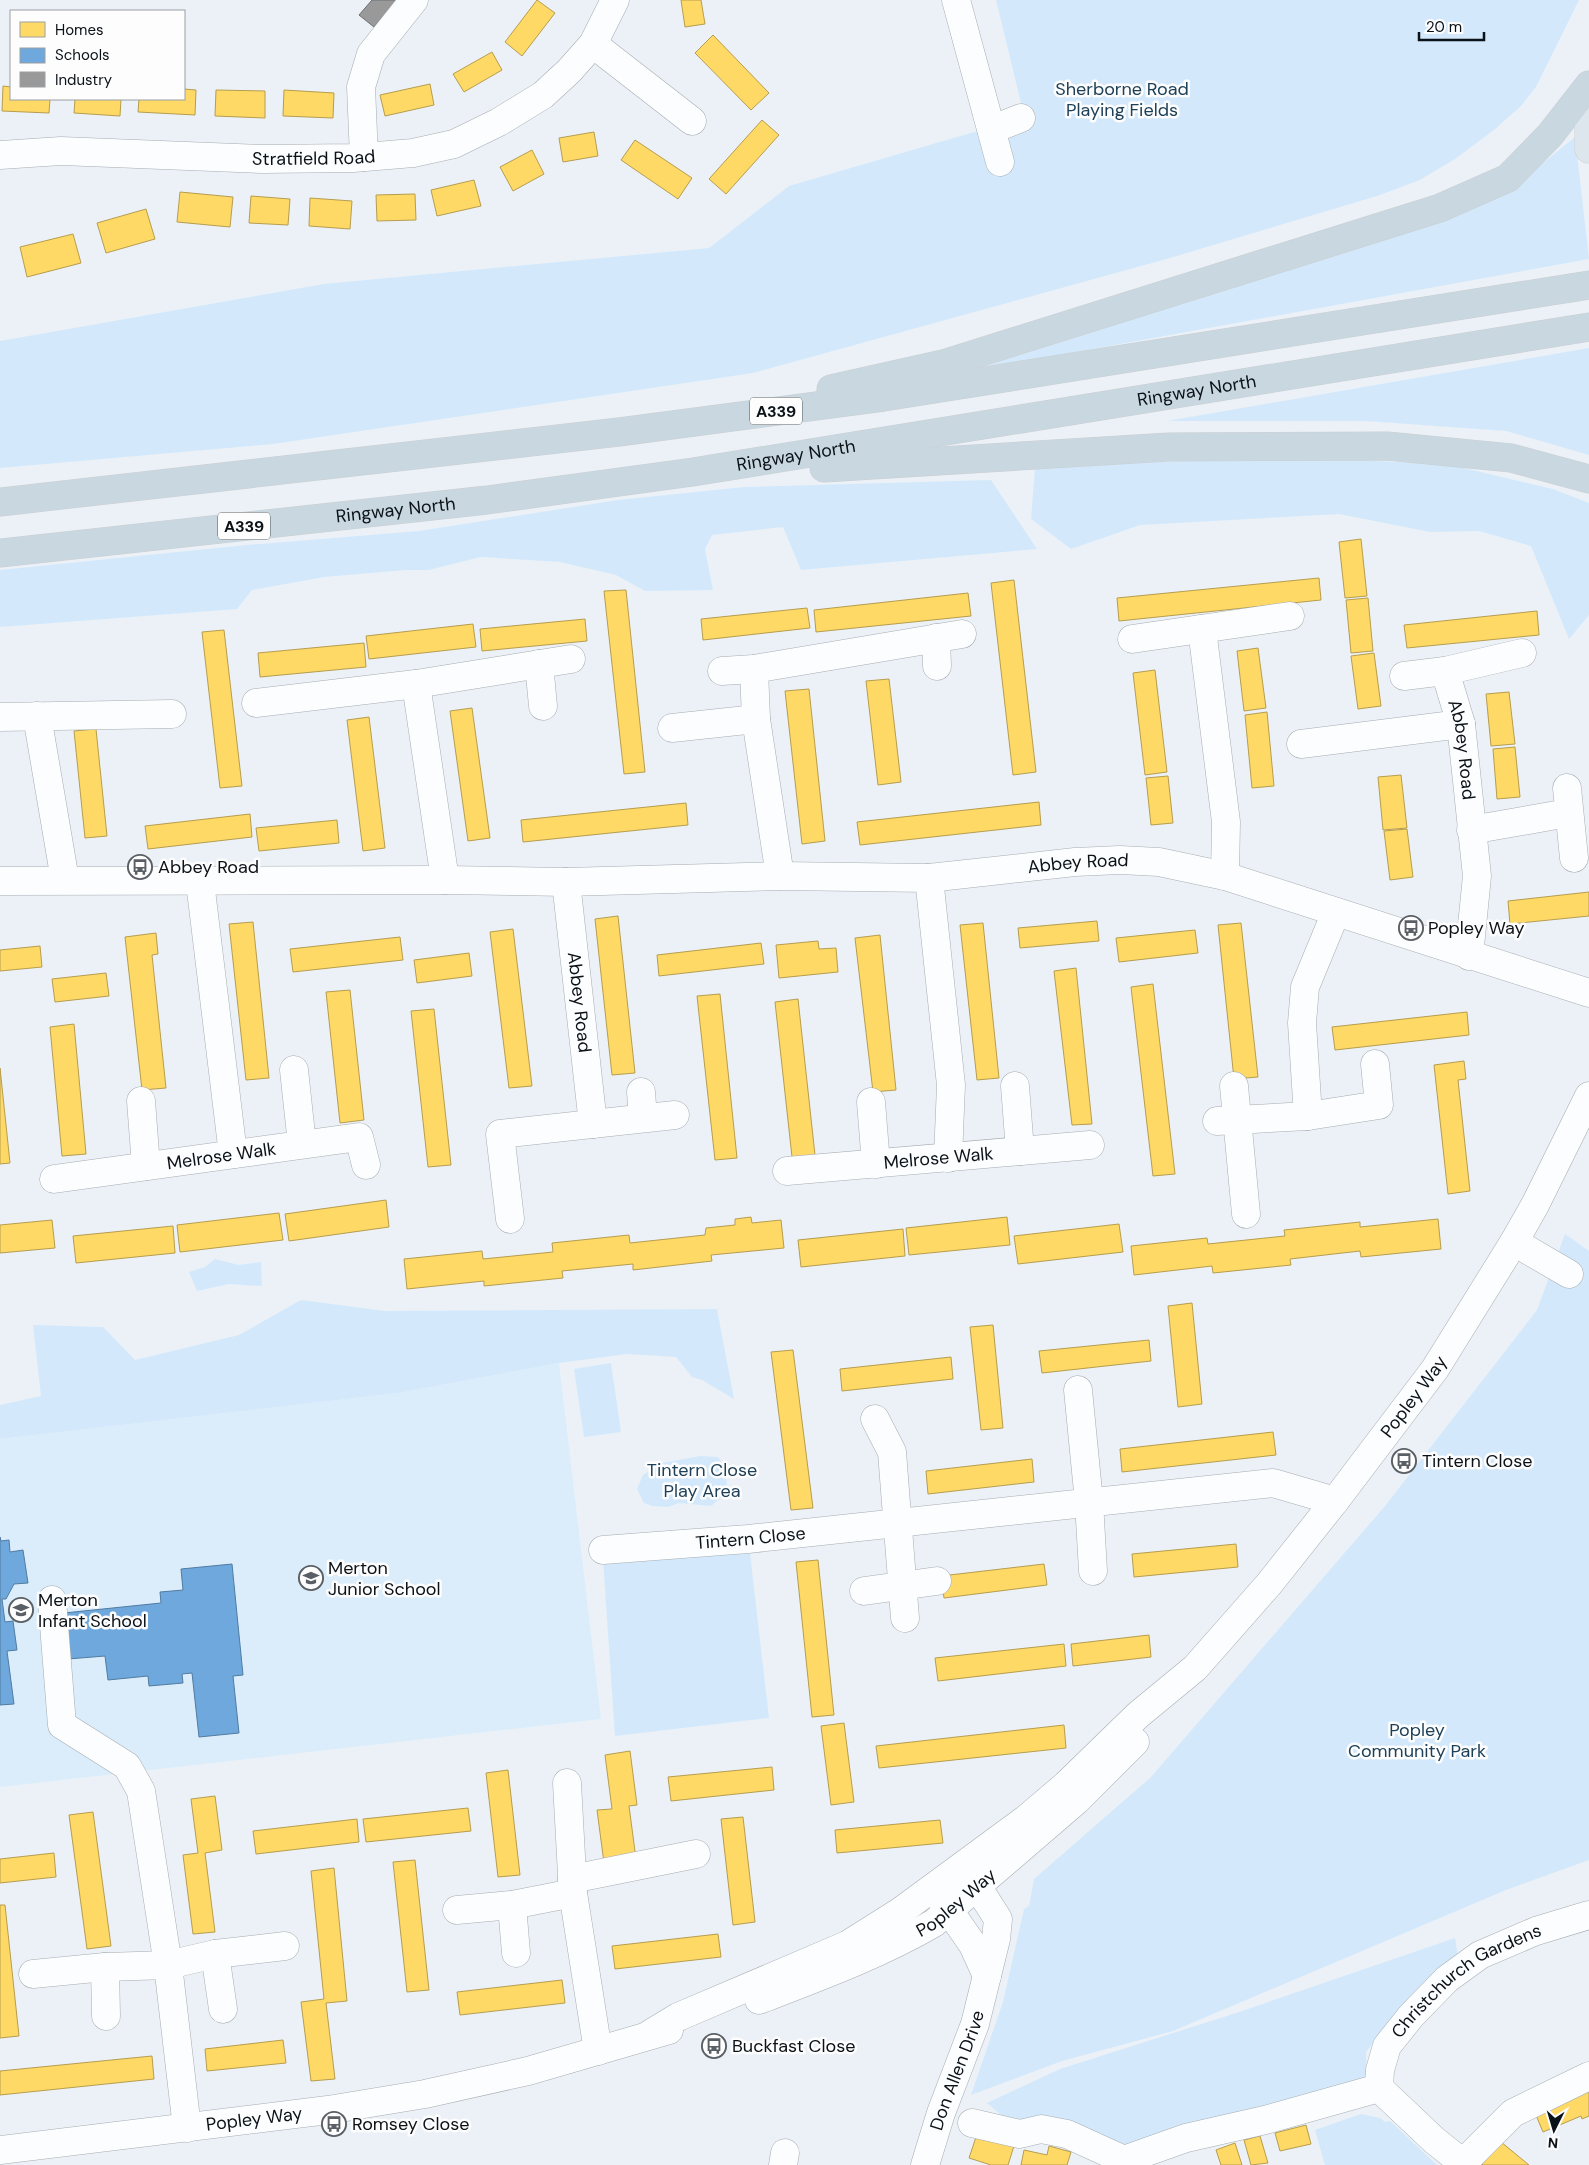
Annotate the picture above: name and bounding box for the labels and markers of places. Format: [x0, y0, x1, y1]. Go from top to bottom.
bus stop icon: Abbey Road [127, 854, 153, 880]
place label: Abbey Road [158, 855, 259, 879]
bus stop icon: Popley Way [1398, 915, 1424, 941]
place label: Popley Way [1428, 916, 1525, 940]
bus stop icon: Tintern Close [1391, 1448, 1417, 1474]
place label: Tintern Close [1422, 1449, 1532, 1473]
place label: Merton Junior School [328, 1556, 441, 1601]
school or university icon: Merton Junior School [298, 1565, 324, 1591]
place label: Merton Infant School [38, 1588, 147, 1633]
school or university icon: Merton Infant School [8, 1597, 34, 1623]
bus stop icon: Buckfast Close [701, 2033, 727, 2059]
place label: Buckfast Close [732, 2034, 855, 2058]
bus stop icon: Romsey Close [321, 2111, 347, 2137]
place label: Romsey Close [352, 2112, 469, 2136]

